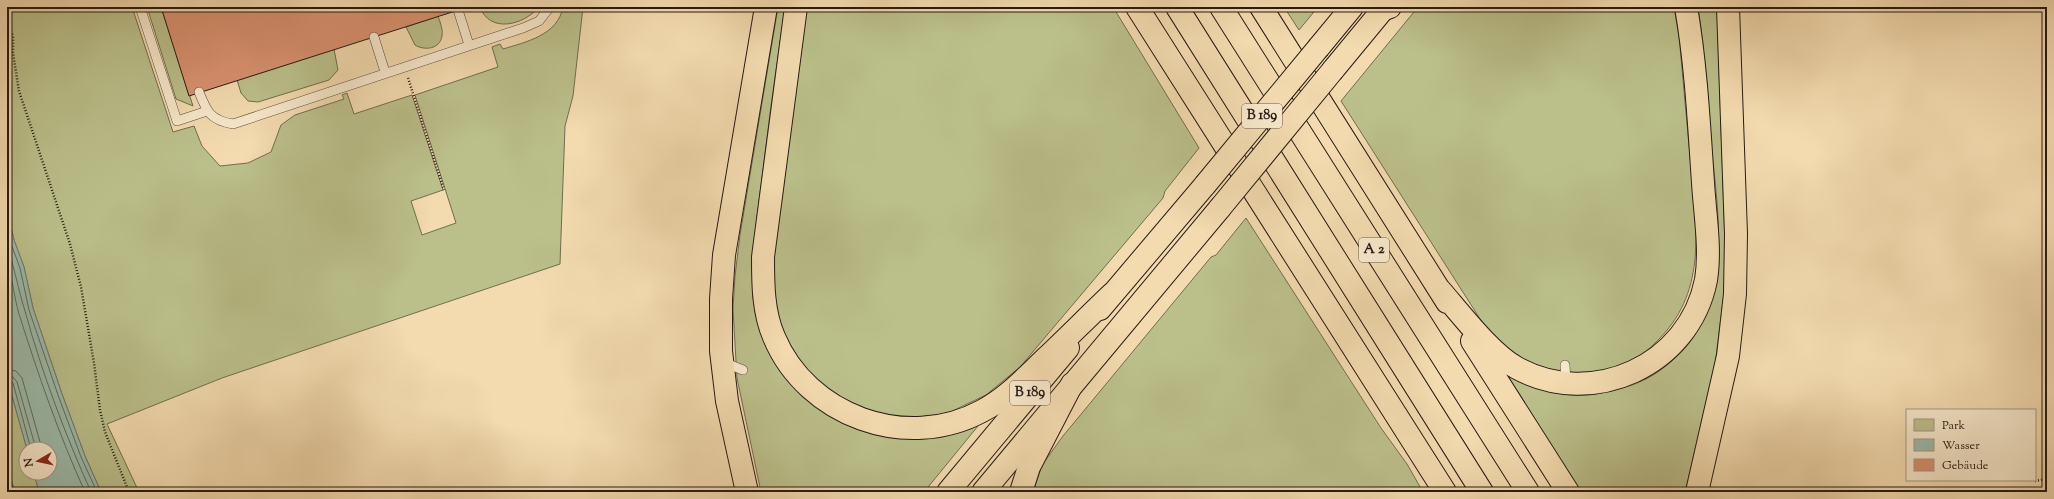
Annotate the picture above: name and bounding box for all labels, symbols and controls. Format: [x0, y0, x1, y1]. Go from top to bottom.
road number: B 189 [1242, 104, 1282, 128]
road number: A 2 [1359, 238, 1389, 262]
road number: B 189 [1010, 381, 1050, 405]
legend [1906, 409, 2036, 481]
text: Park [1942, 417, 1965, 435]
text: Wasser [1942, 437, 1980, 455]
north arrow [18, 441, 58, 481]
text: N [20, 457, 38, 469]
text: Gebäude [1942, 457, 1989, 475]

